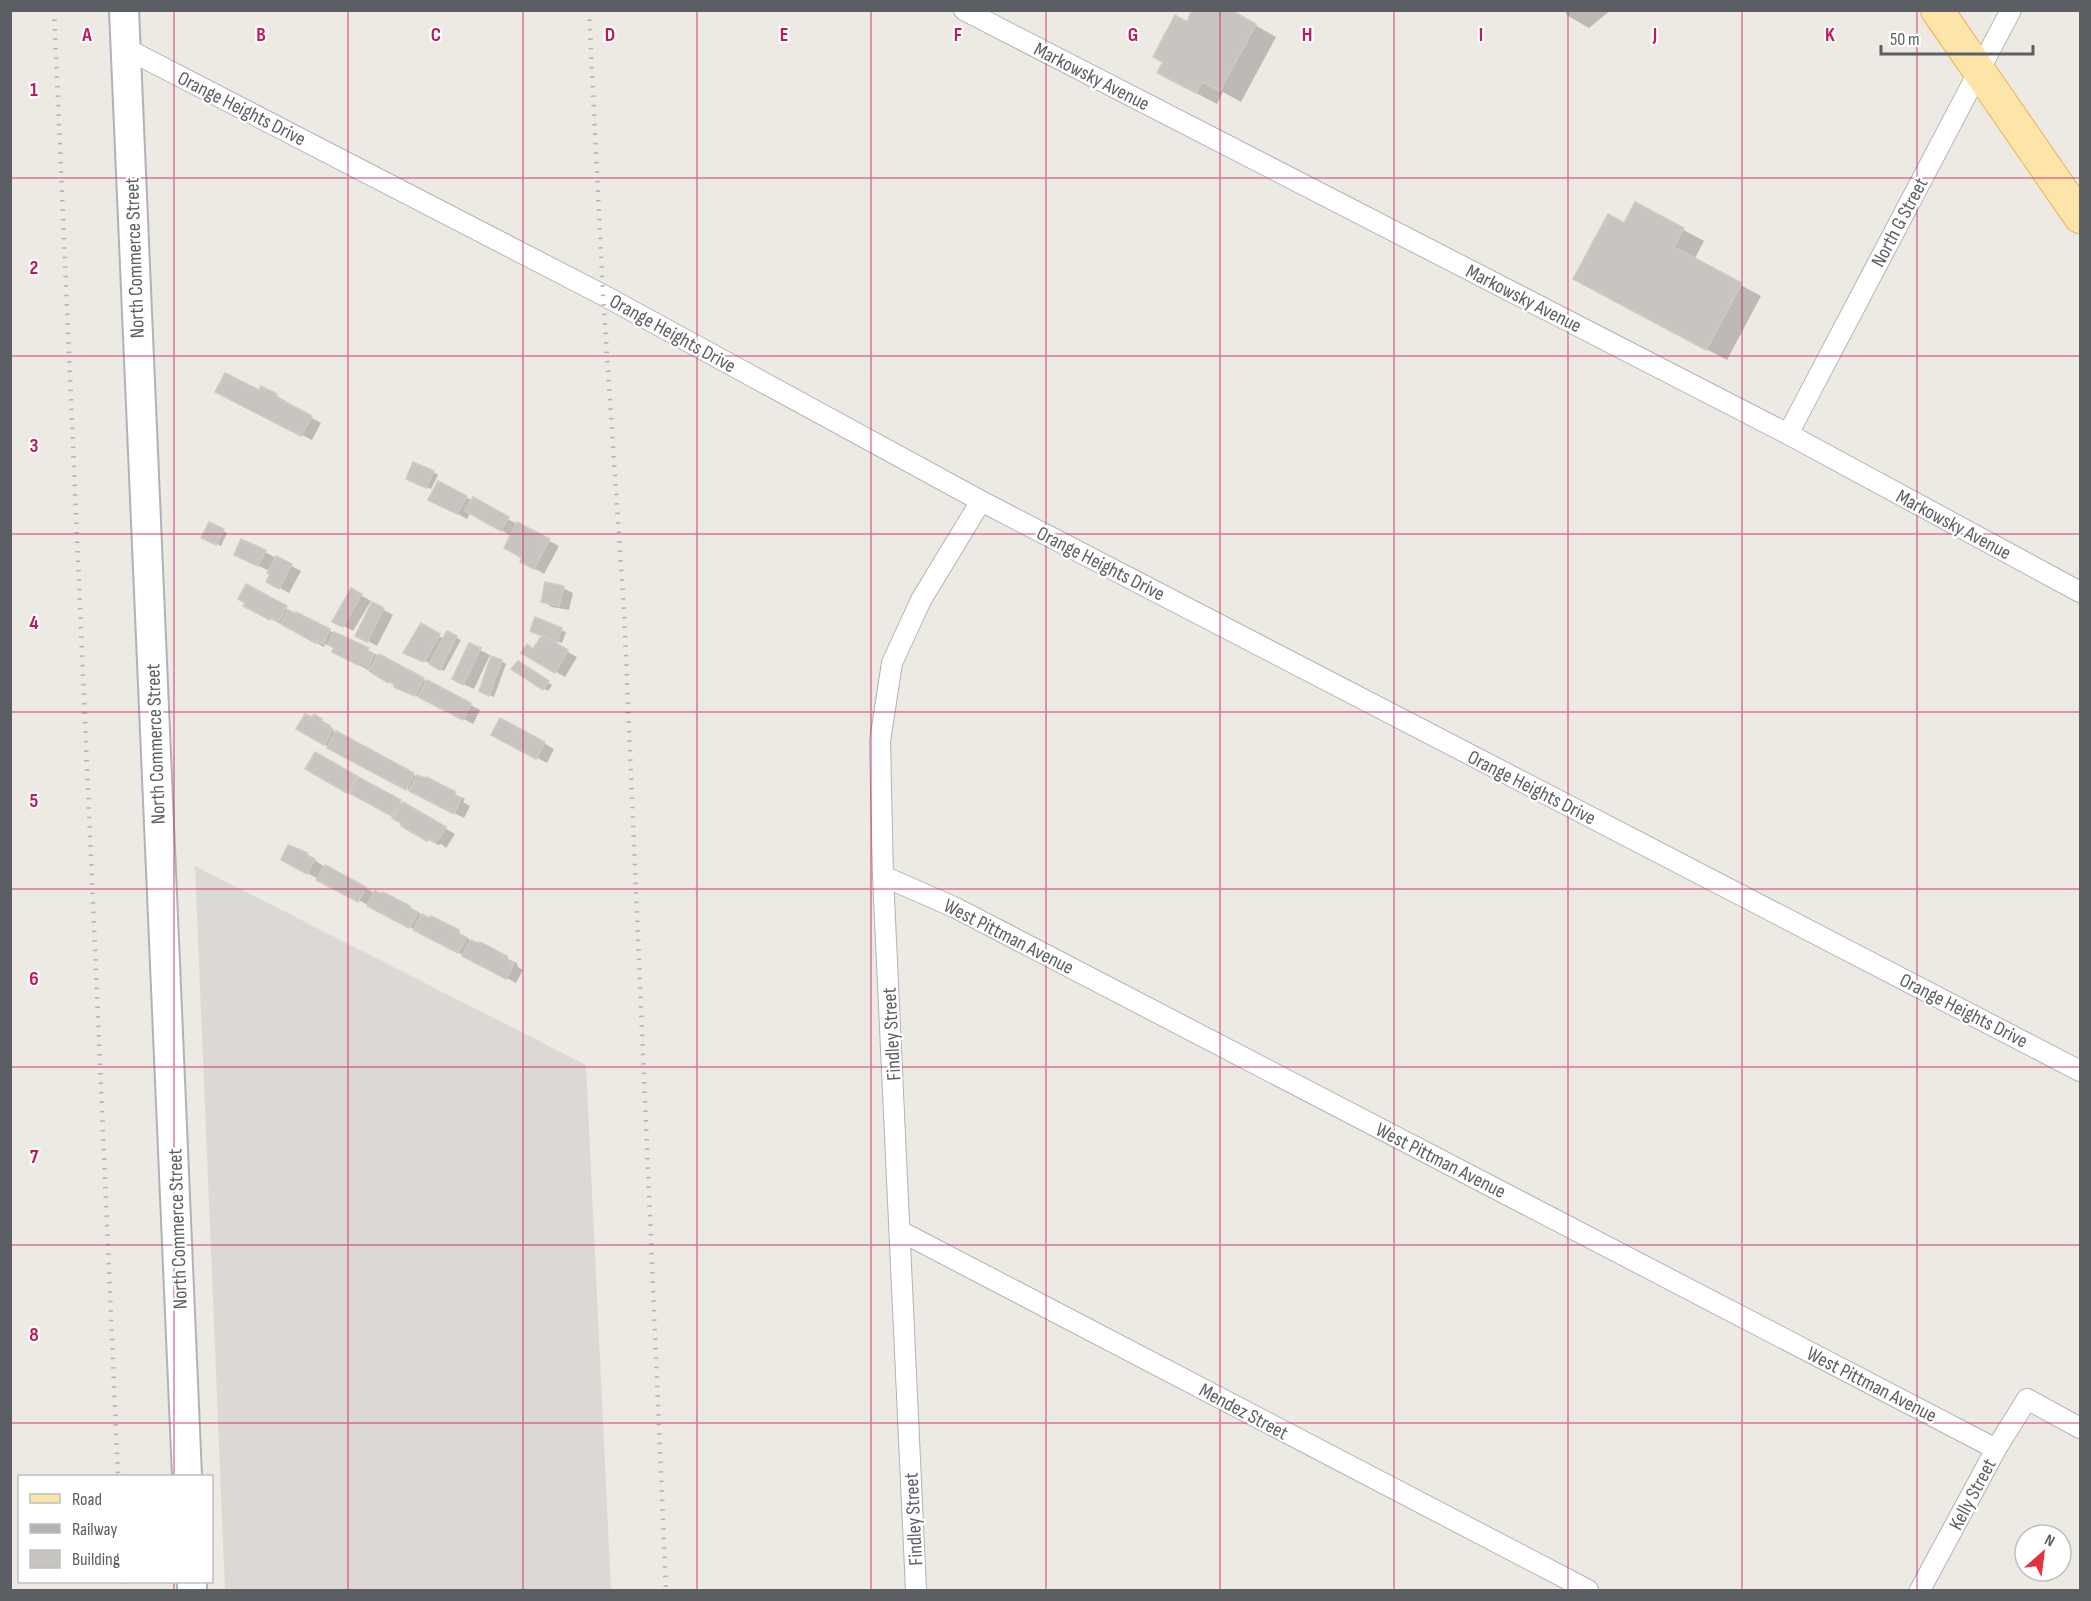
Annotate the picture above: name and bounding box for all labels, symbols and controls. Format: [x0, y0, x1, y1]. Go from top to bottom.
scale bar [1881, 18, 2032, 56]
text: A [81, 23, 92, 47]
text: B [256, 23, 266, 47]
text: C [431, 23, 441, 47]
text: D [605, 23, 615, 47]
text: E [780, 23, 788, 47]
text: F [954, 23, 962, 47]
text: G [1128, 23, 1138, 47]
text: H [1302, 23, 1312, 47]
text: I [1479, 23, 1483, 47]
text: J [1652, 23, 1657, 47]
text: K [1825, 23, 1835, 47]
text: 50 m [1890, 29, 1920, 50]
street label: Markowsky Avenue [1030, 37, 1153, 116]
street label: Orange Heights Drive [174, 66, 310, 151]
text: 1 [30, 78, 38, 102]
street label: North G Street [1866, 174, 1933, 271]
street label: North Commerce Street [120, 177, 150, 339]
text: 2 [30, 256, 38, 280]
street label: Markowsky Avenue [1462, 259, 1585, 338]
street label: Orange Heights Drive [605, 289, 740, 378]
text: 3 [30, 434, 39, 458]
street label: Markowsky Avenue [1892, 485, 2015, 565]
street label: Orange Heights Drive [1033, 521, 1169, 606]
text: 4 [29, 611, 39, 635]
street label: North Commerce Street [141, 663, 171, 825]
street label: Orange Heights Drive [1464, 745, 1600, 830]
text: 5 [30, 789, 39, 813]
street label: West Pittman Avenue [940, 894, 1078, 980]
text: 6 [29, 967, 39, 991]
street label: Orange Heights Drive [1896, 968, 2032, 1053]
street label: Findley Street [878, 987, 906, 1081]
street label: West Pittman Avenue [1372, 1118, 1510, 1204]
text: 7 [30, 1145, 39, 1169]
street label: North Commerce Street [163, 1148, 193, 1310]
text: 8 [29, 1323, 39, 1347]
street label: West Pittman Avenue [1803, 1342, 1941, 1428]
street label: Mendez Street [1195, 1378, 1292, 1445]
street label: Kelly Street [1944, 1455, 2002, 1534]
street label: Findley Street [900, 1472, 928, 1566]
legend [18, 1475, 213, 1583]
text: Road [72, 1489, 102, 1510]
text: Railway [72, 1519, 117, 1540]
north arrow [2013, 1523, 2073, 1583]
text: N [2041, 1531, 2058, 1551]
text: Building [72, 1549, 120, 1570]

